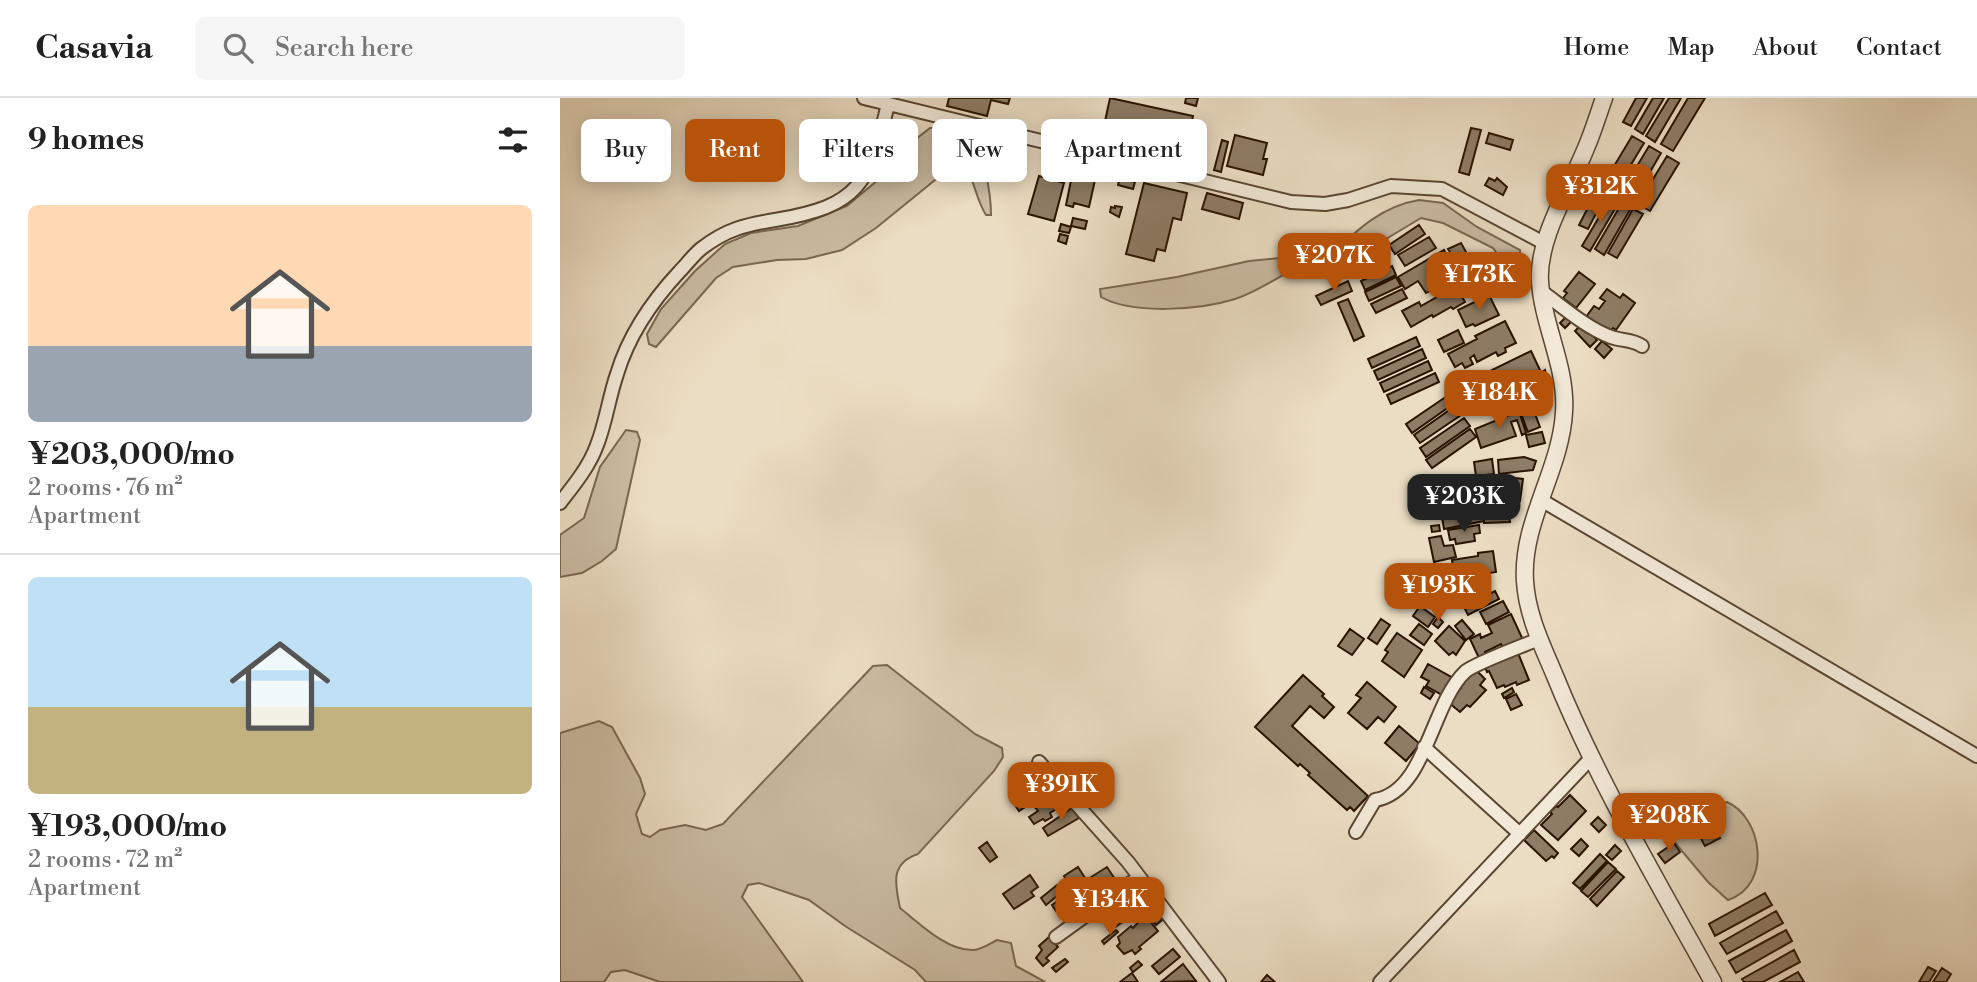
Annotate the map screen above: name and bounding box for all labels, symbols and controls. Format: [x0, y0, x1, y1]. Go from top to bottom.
search box [195, 17, 685, 80]
text: Casavia [35, 28, 153, 69]
icon: search [219, 29, 257, 67]
text: Search here [275, 32, 414, 64]
text: Home [1564, 33, 1629, 63]
text: Map [1667, 33, 1715, 63]
text: About [1753, 33, 1818, 63]
text: Contact [1856, 33, 1942, 63]
chip: Buy [581, 119, 671, 182]
chip: Rent [685, 119, 785, 182]
chip: Filters [799, 119, 918, 182]
chip: New [932, 119, 1027, 182]
chip: Apartment [1041, 119, 1207, 182]
text: 9 homes [28, 121, 144, 159]
icon: filters [494, 121, 532, 159]
pin: ¥312K [1551, 164, 1649, 224]
text: ¥312K [1562, 173, 1638, 201]
pin: ¥207K [1285, 234, 1383, 293]
text: ¥207K [1294, 242, 1374, 270]
icon: home [217, 251, 343, 377]
pin: ¥173K [1430, 252, 1528, 312]
text: ¥173K [1442, 261, 1516, 289]
pin: ¥184K [1450, 370, 1548, 430]
text: ¥184K [1460, 379, 1538, 407]
text: ¥203,000/mo [28, 436, 235, 474]
text: 2 rooms · 76 m² [28, 474, 183, 502]
pin: ¥203K [1415, 474, 1513, 534]
text: ¥203K [1423, 483, 1505, 511]
text: Apartment [28, 502, 141, 530]
pin: ¥193K [1389, 564, 1487, 623]
text: ¥193K [1400, 572, 1476, 600]
icon: home [217, 623, 343, 749]
pin: ¥391K [1012, 762, 1110, 822]
text: ¥391K [1024, 771, 1098, 799]
pin: ¥208K [1620, 794, 1718, 853]
text: ¥208K [1628, 802, 1710, 830]
text: ¥193,000/mo [28, 808, 227, 846]
text: 2 rooms · 72 m² [28, 846, 182, 874]
text: Apartment [28, 874, 141, 902]
pin: ¥134K [1061, 878, 1159, 937]
text: ¥134K [1072, 886, 1148, 914]

